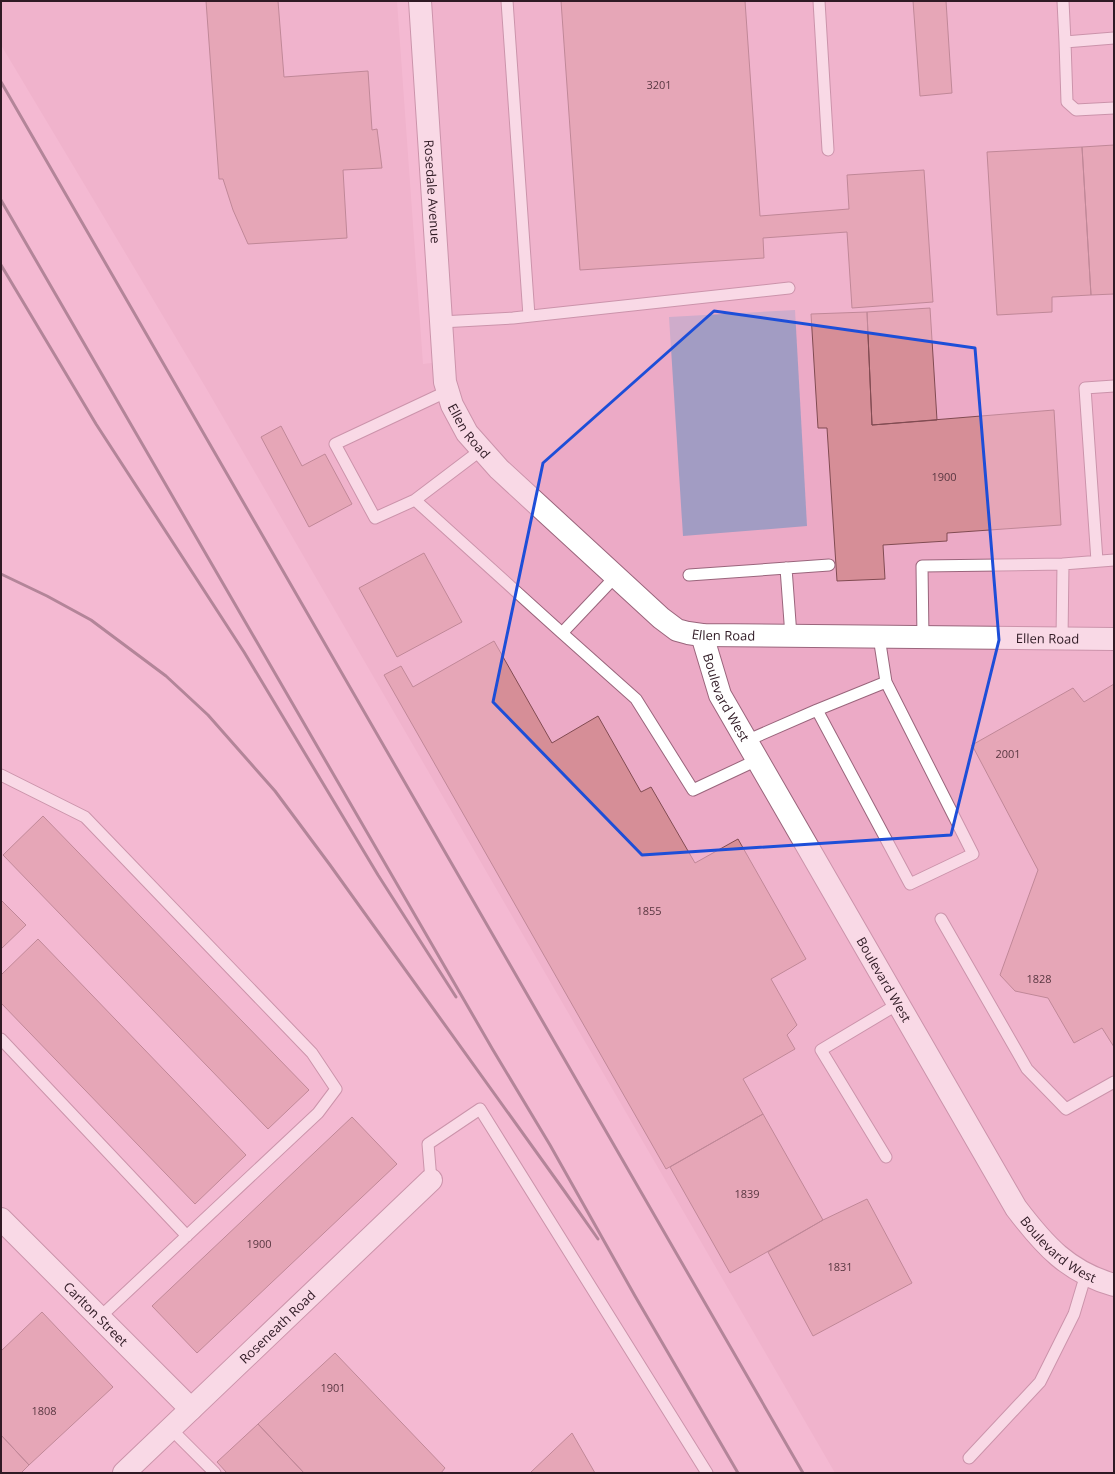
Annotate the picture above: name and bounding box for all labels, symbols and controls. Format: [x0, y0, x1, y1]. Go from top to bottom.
house number: 3201 [646, 77, 672, 92]
street label: Rosedale Avenue [420, 139, 445, 244]
street label: Ellen Road [444, 400, 494, 462]
house number: 1900 [931, 469, 957, 484]
street label: Ellen Road [691, 625, 755, 645]
street label: Ellen Road [1016, 629, 1079, 648]
street label: Boulevard West [699, 651, 754, 745]
house number: 2001 [995, 746, 1021, 761]
house number: 1855 [636, 903, 662, 918]
street label: Boulevard West [852, 934, 916, 1026]
house number: 1828 [1026, 971, 1052, 986]
house number: 1839 [734, 1186, 760, 1201]
street label: Boulevard West [1016, 1212, 1099, 1287]
house number: 1900 [246, 1236, 272, 1251]
house number: 1831 [827, 1259, 853, 1274]
street label: Carlton Street [60, 1278, 132, 1350]
street label: Roseneath Road [235, 1286, 319, 1367]
house number: 1901 [320, 1380, 346, 1395]
house number: 1808 [31, 1403, 57, 1418]

